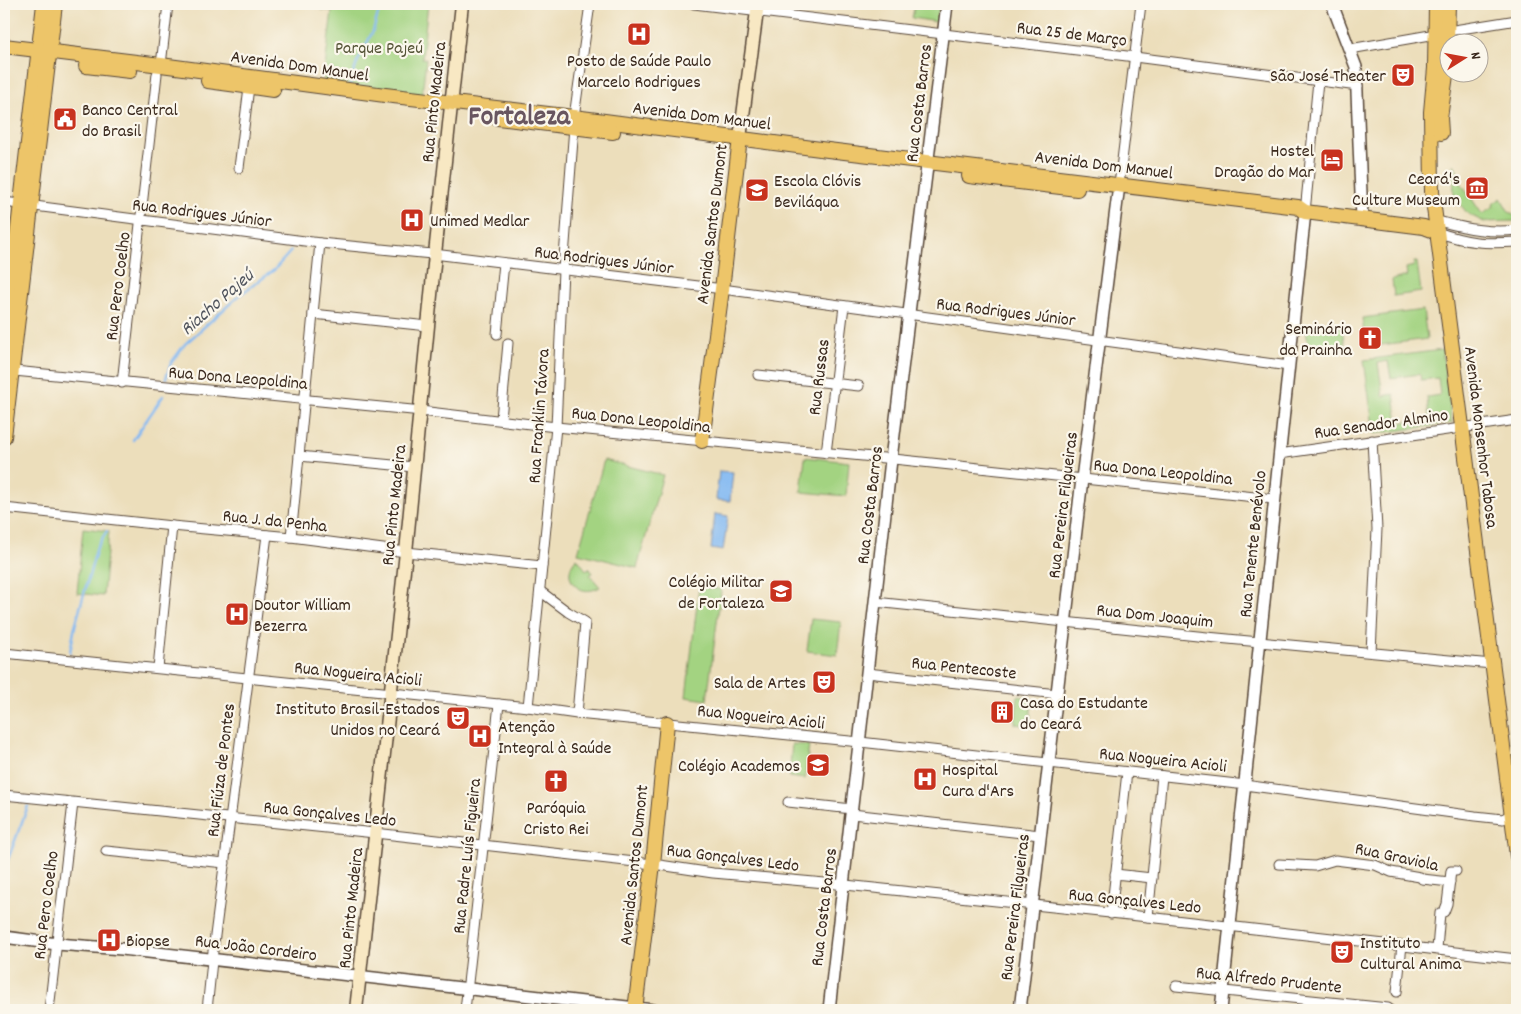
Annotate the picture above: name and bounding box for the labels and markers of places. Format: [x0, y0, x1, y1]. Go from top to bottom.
hospital icon: Posto de Saúde Paulo Marcelo Rodrigues [626, 21, 652, 47]
place label: Posto de Saúde Paulo Marcelo Rodrigues [567, 50, 711, 96]
theatre icon: São José Theater [1390, 62, 1416, 88]
place label: São José Theater [1270, 65, 1386, 90]
place label: Banco Central do Brasil [82, 99, 179, 145]
public building icon: Banco Central do Brasil [52, 106, 78, 132]
place label: Hostel Dragão do Mar [1214, 140, 1315, 186]
hotel icon: Hostel Dragão do Mar [1319, 147, 1345, 173]
place label: Ceará's Culture Museum [1352, 168, 1460, 214]
place label: Escola Clóvis Beviláqua [774, 170, 861, 216]
museum icon: Ceará's Culture Museum [1464, 175, 1490, 201]
school or university icon: Escola Clóvis Beviláqua [744, 177, 770, 203]
hospital icon: Unimed Medlar [399, 207, 425, 233]
place label: Unimed Medlar [430, 210, 530, 235]
place label: Seminário da Prainha [1279, 318, 1353, 364]
church icon: Seminário da Prainha [1357, 325, 1383, 351]
place label: Colégio Militar de Fortaleza [669, 571, 765, 617]
school or university icon: Colégio Militar de Fortaleza [768, 578, 794, 604]
place label: Doutor William Bezerra [254, 594, 351, 640]
hospital icon: Doutor William Bezerra [224, 601, 250, 627]
theatre icon: Sala de Artes [811, 669, 837, 695]
place label: Sala de Artes [714, 672, 806, 697]
place label: Casa do Estudante do Ceará [1020, 692, 1148, 738]
place label: Instituto Brasil-Estados Unidos no Ceará [276, 698, 440, 744]
building icon: Casa do Estudante do Ceará [989, 699, 1015, 725]
theatre icon: Instituto Brasil-Estados Unidos no Ceará [445, 705, 471, 731]
place label: Atenção Integral à Saúde [498, 716, 612, 762]
hospital icon: Atenção Integral à Saúde [467, 723, 493, 749]
school or university icon: Colégio Academos [805, 752, 831, 778]
place label: Colégio Academos [678, 755, 800, 780]
place label: Hospital Cura d'Ars [942, 759, 1014, 805]
hospital icon: Hospital Cura d'Ars [912, 766, 938, 792]
church icon: Paróquia Cristo Rei [543, 768, 569, 794]
place label: Paróquia Cristo Rei [523, 797, 589, 843]
hospital icon: Biopse [96, 927, 122, 953]
place label: Biopse [126, 930, 170, 955]
place label: Instituto Cultural Anima [1360, 932, 1462, 978]
theatre icon: Instituto Cultural Anima [1329, 939, 1355, 965]

